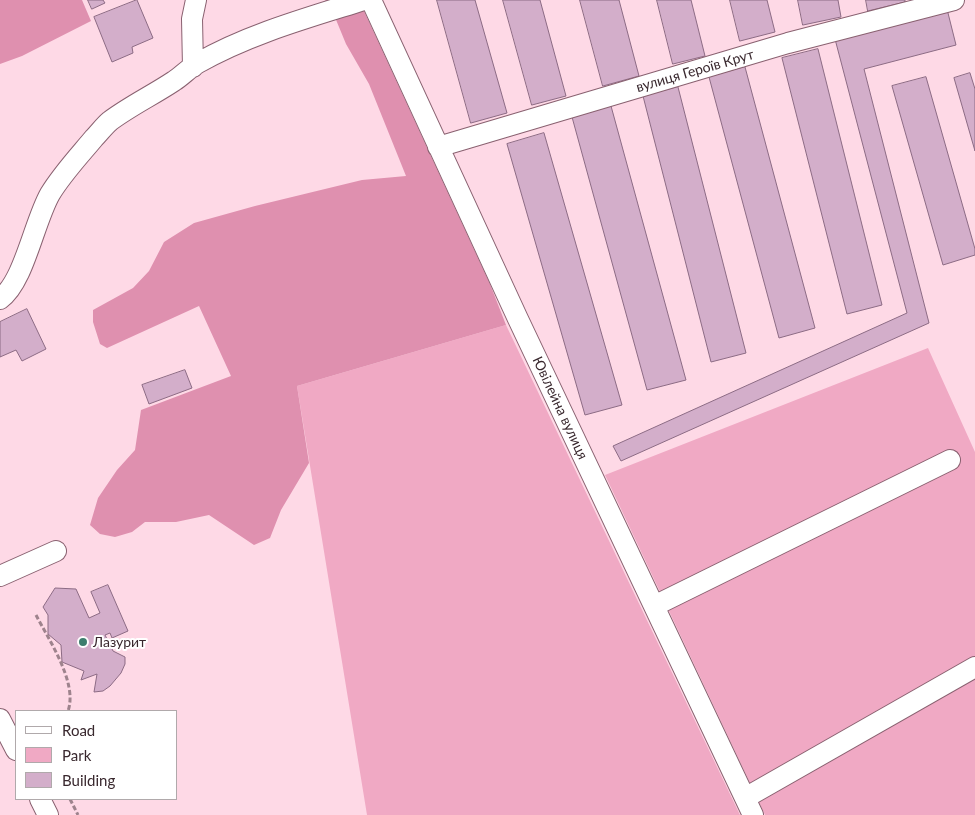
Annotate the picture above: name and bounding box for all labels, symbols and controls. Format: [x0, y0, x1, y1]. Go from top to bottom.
street label: вулиця Героїв Крут [634, 46, 756, 96]
street label: Ювілейна вулиця [529, 354, 591, 462]
place label: Лазурит [93, 634, 146, 650]
marker: Лазурит [77, 636, 89, 648]
legend [15, 710, 178, 800]
text: Road [62, 721, 95, 739]
text: Park [62, 746, 91, 764]
text: Building [62, 771, 115, 789]

